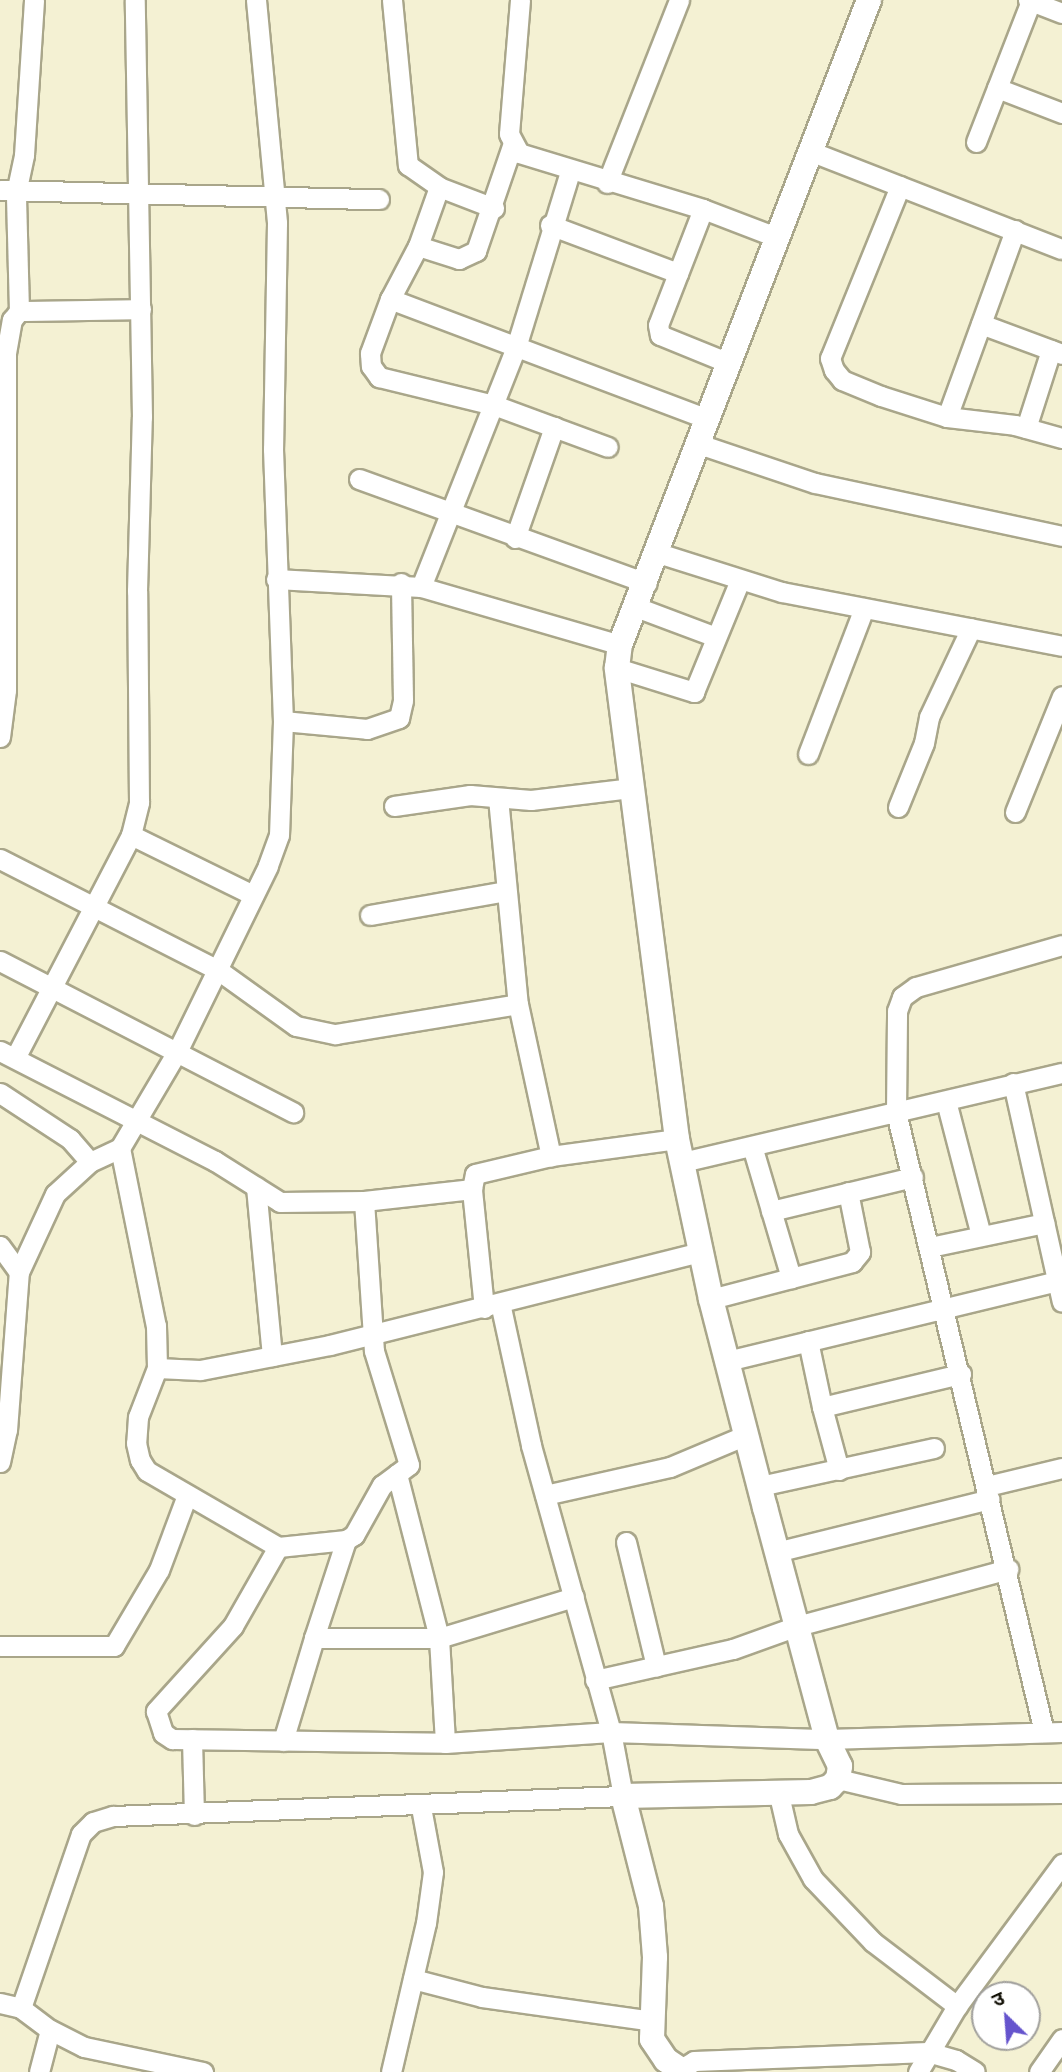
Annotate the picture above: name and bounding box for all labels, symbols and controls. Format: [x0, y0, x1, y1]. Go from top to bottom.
north arrow [971, 1981, 1041, 2051]
text: उ [988, 1986, 1008, 2012]

